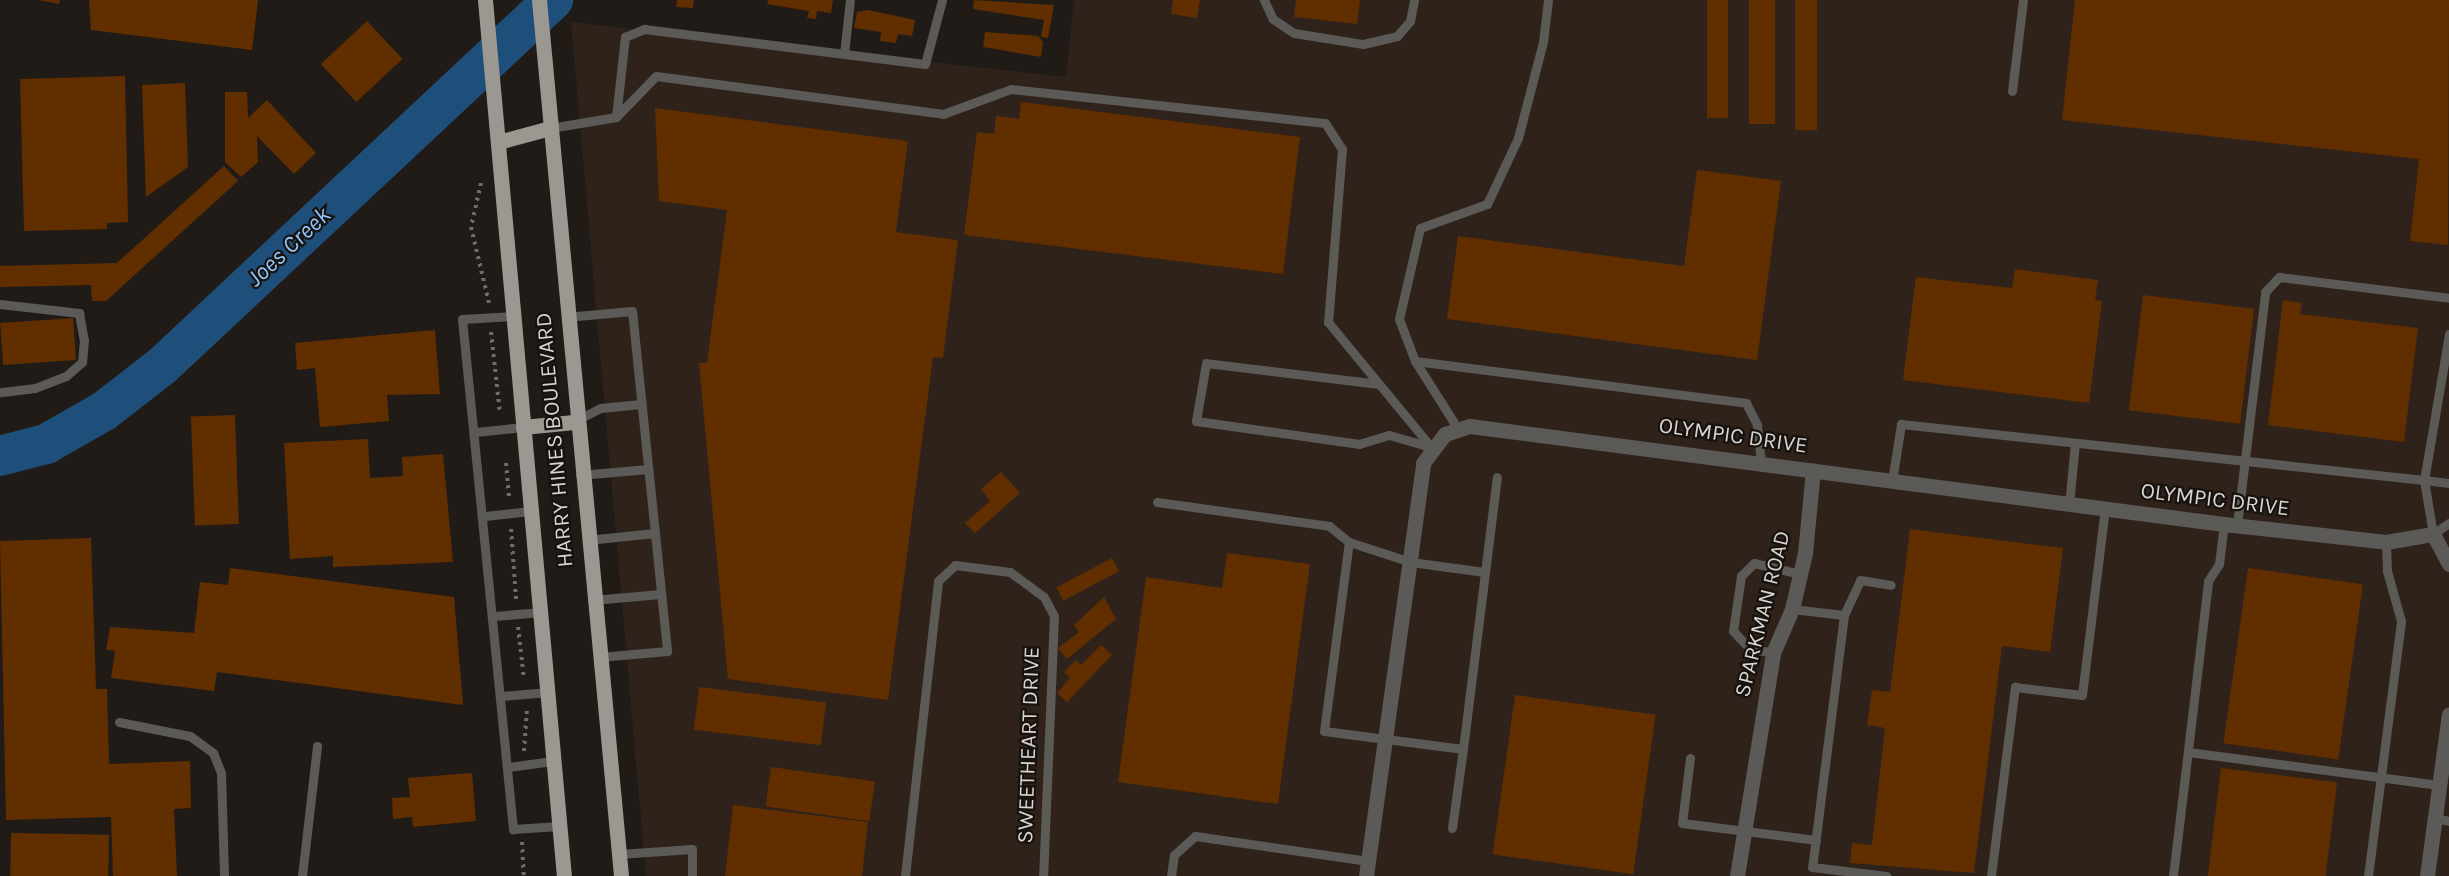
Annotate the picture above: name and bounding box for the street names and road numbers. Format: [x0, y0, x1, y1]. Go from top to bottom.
street label: HARRY HINES BOULEVARD [531, 312, 579, 568]
street label: OLYMPIC DRIVE [1657, 413, 1809, 459]
street label: OLYMPIC DRIVE [2139, 478, 2291, 522]
street label: SPARKMAN ROAD [1730, 528, 1796, 700]
street label: SWEETHEART DRIVE [1012, 646, 1046, 844]

